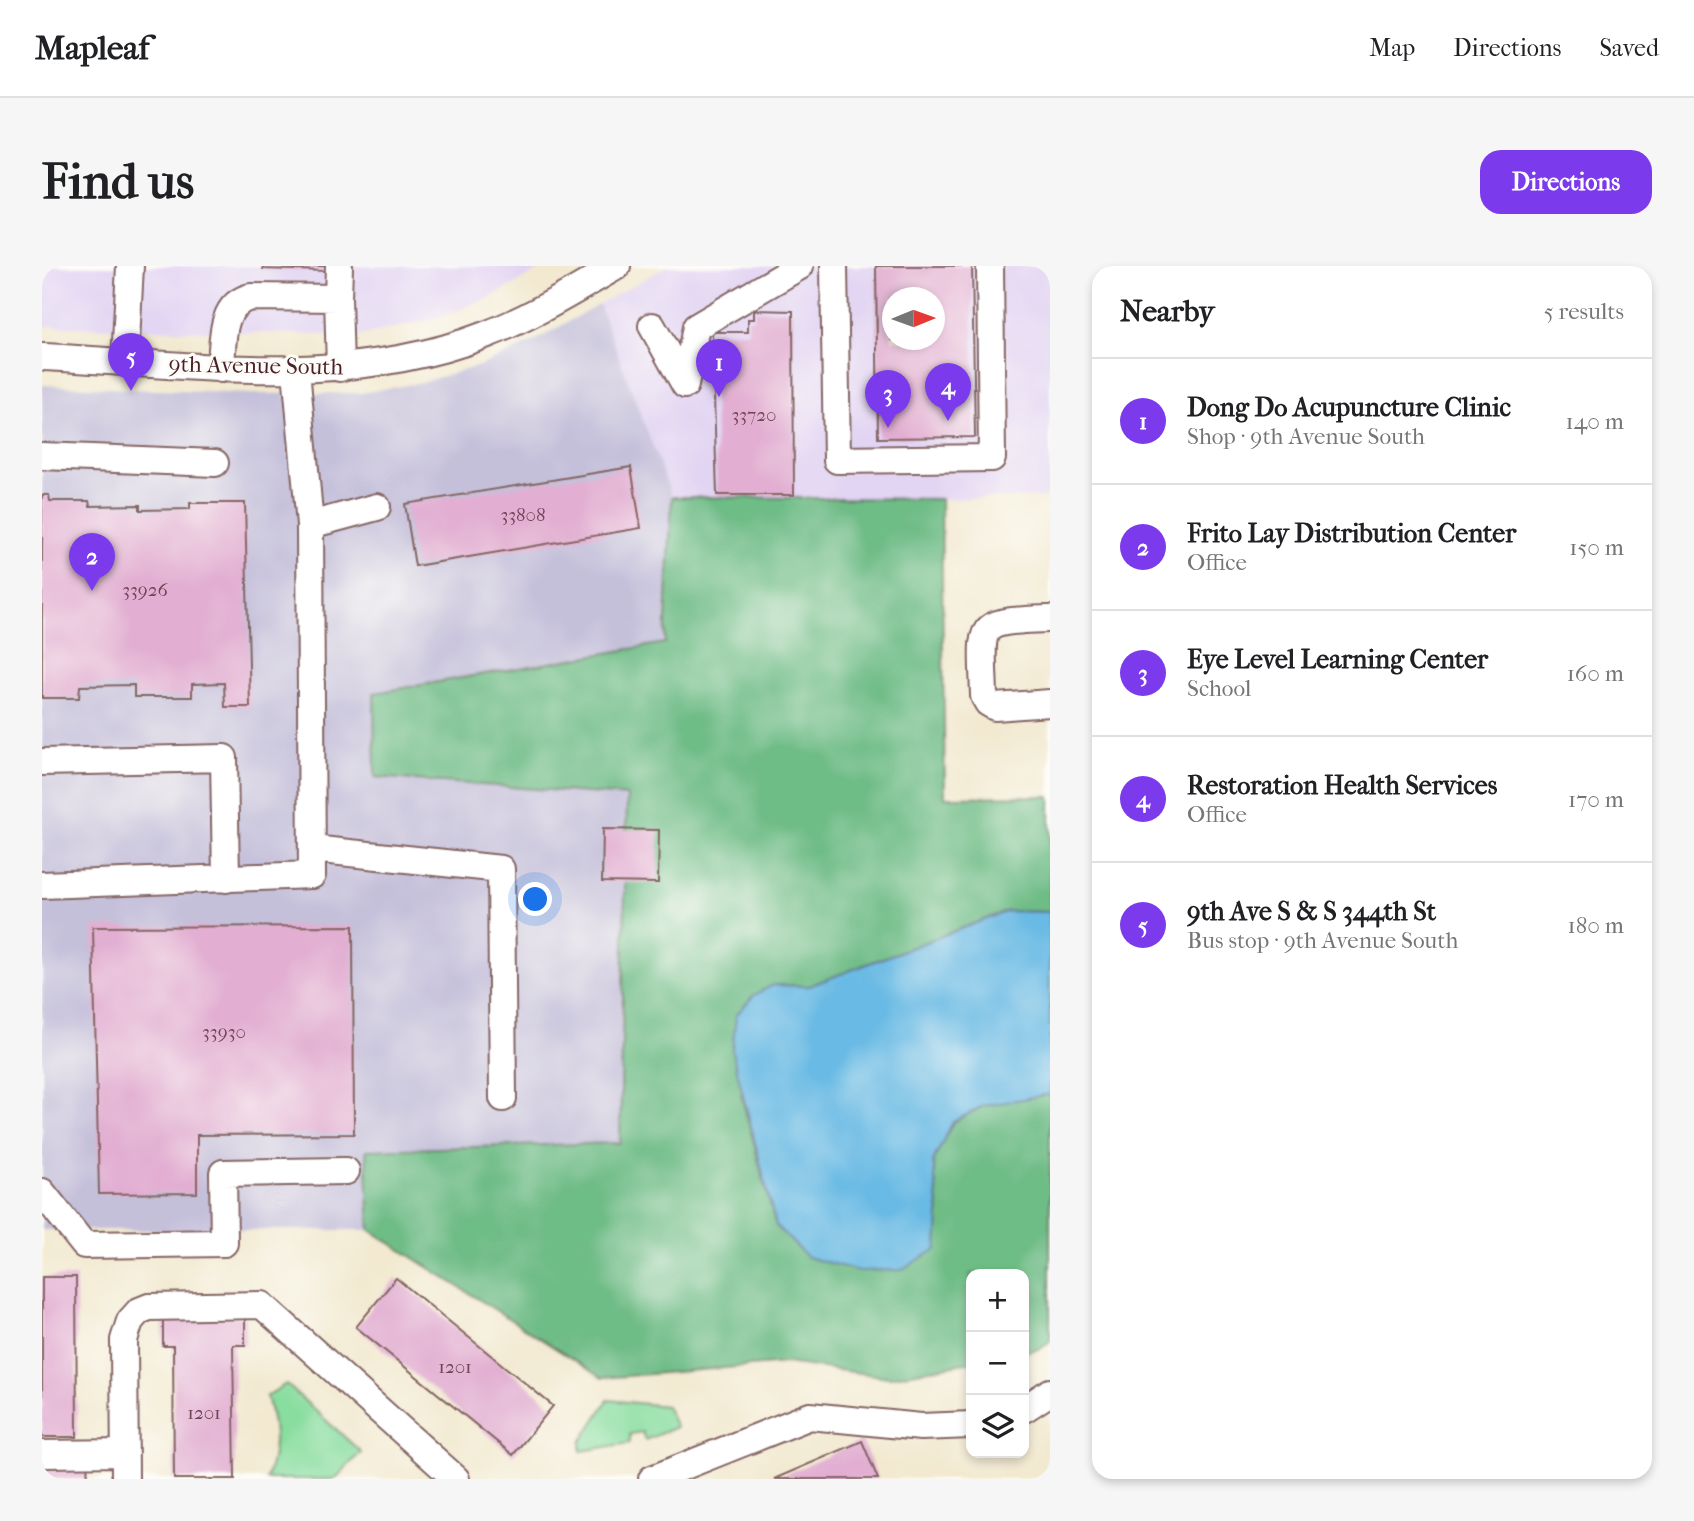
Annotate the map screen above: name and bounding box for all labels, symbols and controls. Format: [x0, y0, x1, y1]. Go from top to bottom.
text: Mapleaf [35, 29, 149, 68]
text: Map [1369, 34, 1415, 62]
text: Directions [1453, 34, 1561, 62]
text: Saved [1599, 34, 1659, 62]
button: Directions [1480, 150, 1652, 214]
text: Find us [42, 153, 194, 211]
north arrow [882, 287, 945, 350]
text: Nearby [1120, 294, 1215, 329]
text: 5 results [1544, 298, 1624, 325]
pin: 5 [108, 333, 154, 391]
pin: 1 [696, 339, 742, 397]
street label: 9th Avenue South [168, 350, 344, 381]
pin: 4 [925, 363, 971, 421]
pin: 3 [865, 370, 911, 428]
text: Dong Do Acupuncture Clinic [1187, 392, 1511, 423]
house number: 33720 [732, 404, 776, 426]
text: 1 [1139, 408, 1147, 435]
text: 140 m [1565, 408, 1624, 435]
text: Shop · 9th Avenue South [1187, 423, 1425, 450]
house number: 33808 [500, 504, 546, 526]
text: Frito Lay Distribution Center [1187, 518, 1516, 549]
pin: 2 [69, 533, 115, 591]
text: 2 [1137, 534, 1149, 561]
text: 150 m [1569, 534, 1624, 561]
text: Office [1187, 549, 1247, 576]
house number: 33926 [122, 579, 169, 601]
text: Eye Level Learning Center [1187, 644, 1488, 675]
text: 3 [1138, 660, 1148, 687]
text: 160 m [1567, 660, 1624, 687]
text: School [1187, 675, 1251, 702]
text: Restoration Health Services [1187, 770, 1497, 801]
text: 4 [1136, 786, 1150, 813]
text: 170 m [1568, 786, 1624, 813]
text: Office [1187, 801, 1247, 828]
your location [518, 882, 552, 916]
text: 9th Ave S & S 344th St [1187, 896, 1436, 927]
text: 5 [1138, 912, 1148, 939]
text: 180 m [1567, 912, 1624, 939]
text: Bus stop · 9th Avenue South [1187, 927, 1458, 954]
house number: 33930 [202, 1021, 246, 1043]
map controls [966, 1269, 1029, 1458]
button: + [966, 1269, 1029, 1332]
button: − [966, 1332, 1029, 1395]
house number: 1201 [438, 1356, 472, 1378]
button: layers [966, 1395, 1029, 1458]
house number: 1201 [187, 1402, 221, 1424]

